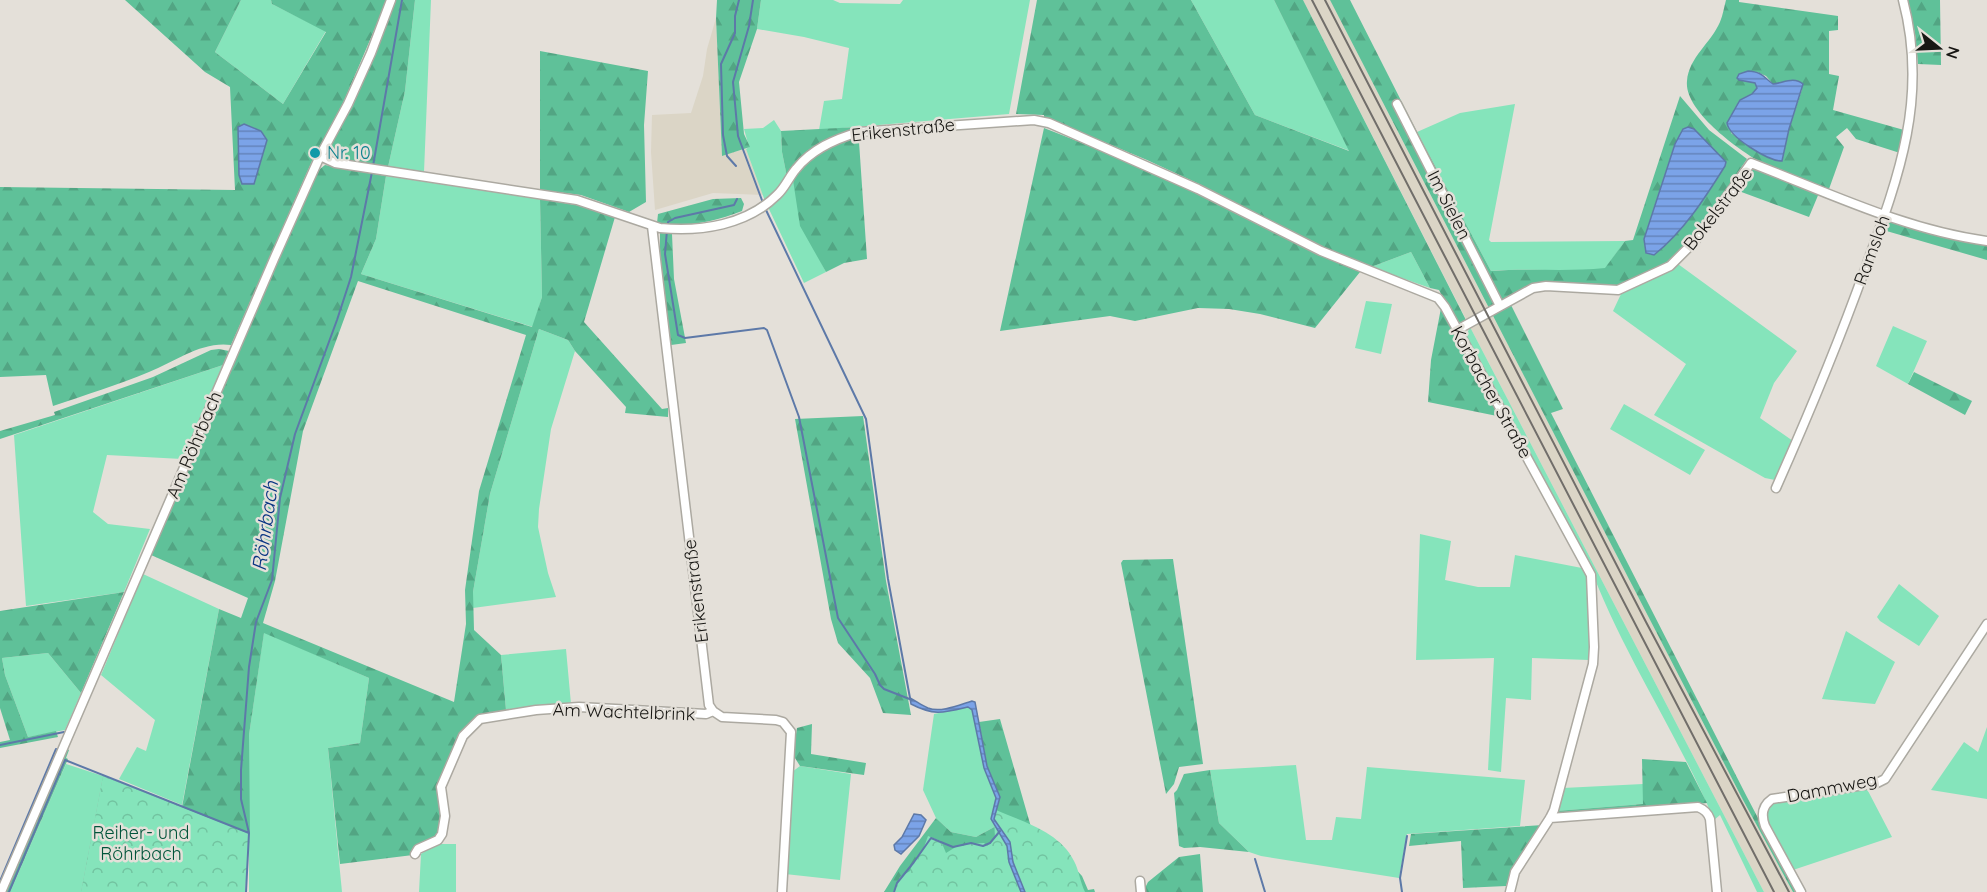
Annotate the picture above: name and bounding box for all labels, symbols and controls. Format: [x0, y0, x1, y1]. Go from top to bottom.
north arrow [1909, 18, 1969, 78]
text: N [1942, 44, 1965, 61]
street label: Erikenstraße [850, 113, 956, 146]
place label: Nr. 10 [327, 141, 371, 164]
marker: Nr. 10 [308, 146, 322, 160]
street label: Bokelstraße [1678, 162, 1757, 255]
street label: Im Sielen [1422, 166, 1477, 243]
street label: Ramsloh [1848, 212, 1895, 288]
street label: Korbacher Straße [1446, 322, 1537, 462]
street label: Am Röhrbach [161, 388, 226, 502]
water label: Röhrbach [246, 479, 283, 572]
street label: Erikenstraße [678, 538, 713, 644]
street label: Am Wachtelbrink [552, 698, 696, 725]
street label: Dammweg [1785, 767, 1879, 808]
park label: Reiher- und Röhrbach [93, 821, 189, 865]

